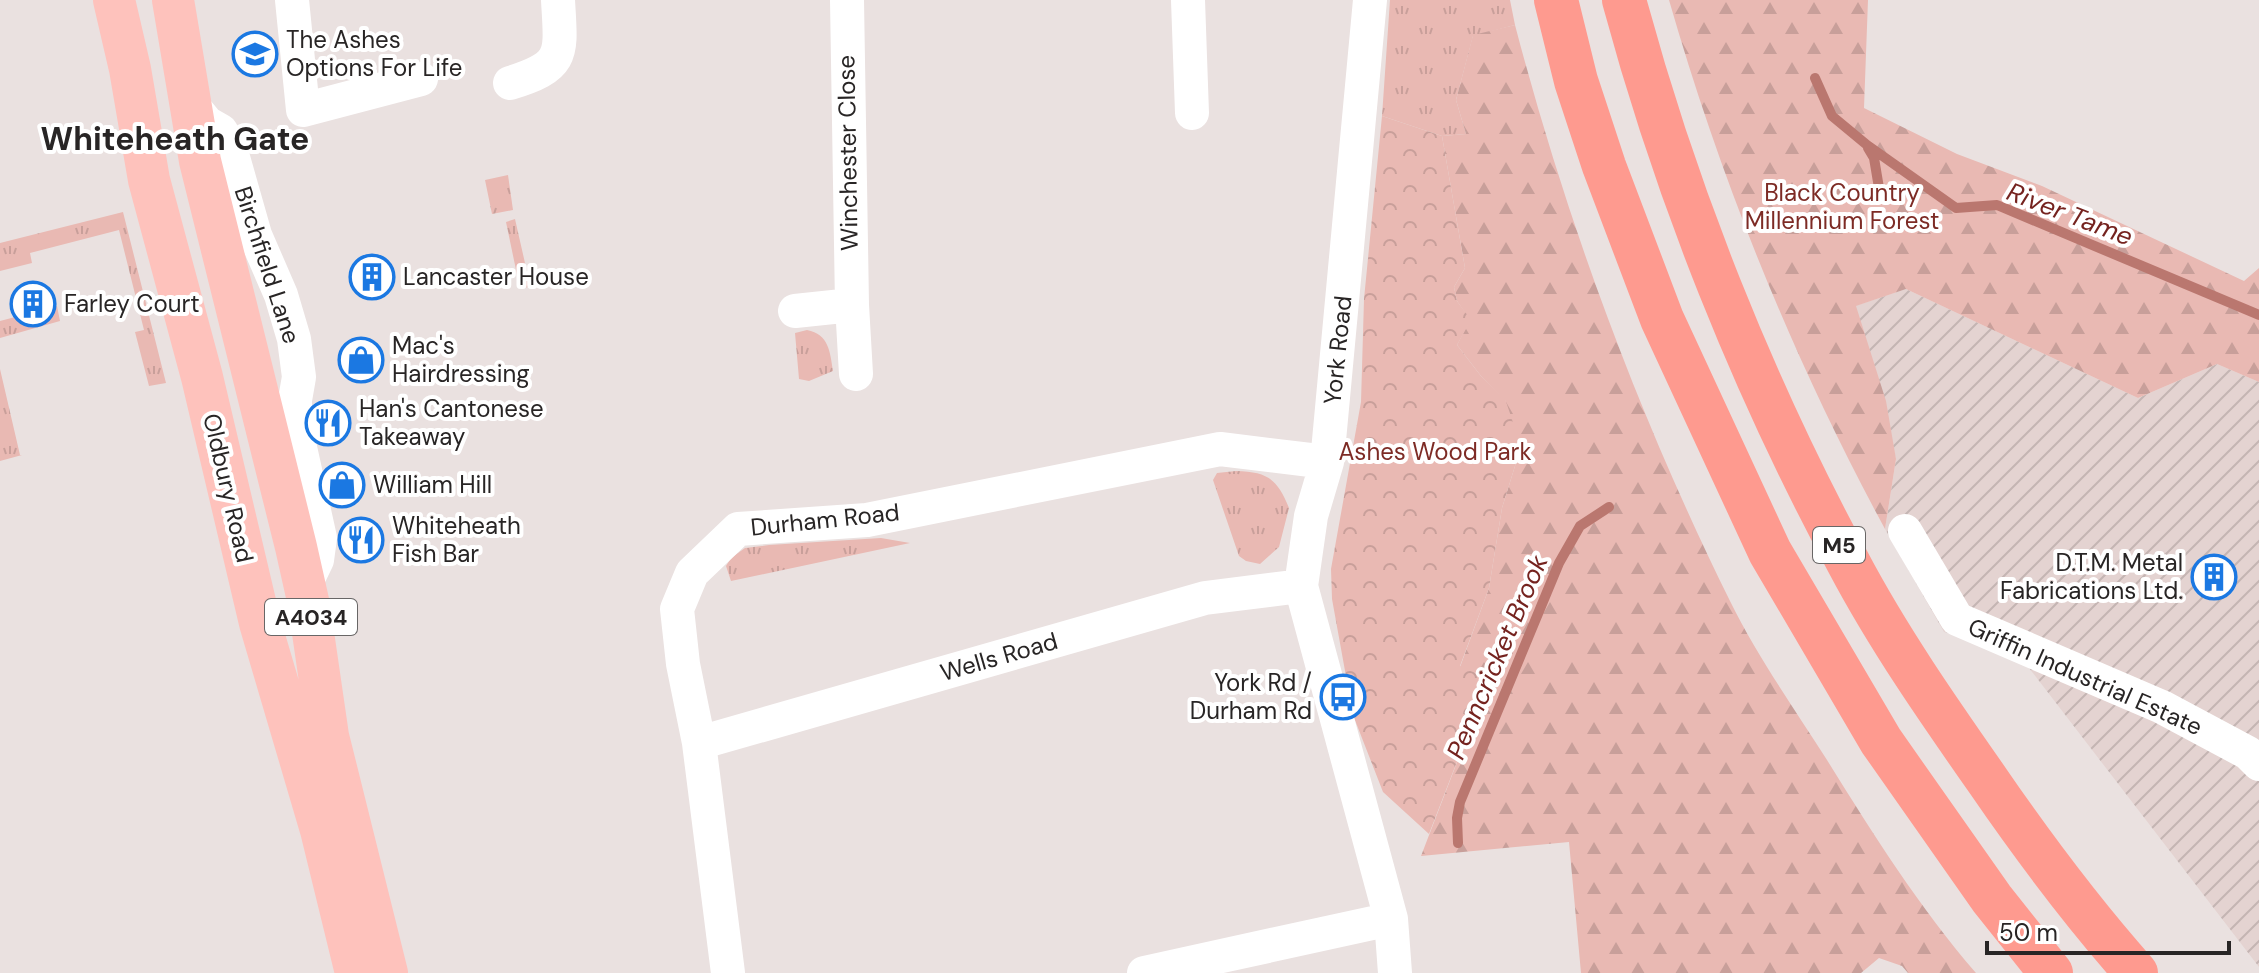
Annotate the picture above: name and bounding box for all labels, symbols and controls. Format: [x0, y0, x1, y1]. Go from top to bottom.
place label: The Ashes Options For Life [286, 24, 462, 83]
school or university icon: The Ashes Options For Life [231, 30, 279, 78]
street label: Winchester Close [830, 55, 865, 251]
district label: Whiteheath Gate [41, 118, 309, 160]
water label: River Tame [2002, 174, 2138, 254]
park label: Black Country Millennium Forest [1745, 177, 1939, 236]
street label: Birchfield Lane [228, 182, 307, 347]
building icon: Lancaster House [348, 253, 396, 301]
place label: Lancaster House [403, 261, 589, 292]
building icon: Farley Court [9, 280, 57, 328]
place label: Farley Court [64, 288, 200, 319]
street label: York Road [1316, 294, 1359, 406]
place label: Mac's Hairdressing [392, 330, 530, 389]
shop icon: Mac's Hairdressing [337, 336, 385, 384]
place label: Han's Cantonese Takeaway [359, 393, 544, 452]
restaurant icon: Han's Cantonese Takeaway [304, 399, 352, 447]
street label: Oldbury Road [196, 410, 261, 566]
park label: Ashes Wood Park [1338, 436, 1532, 467]
shop icon: William Hill [318, 461, 366, 509]
place label: William Hill [373, 469, 492, 500]
street label: Durham Road [749, 496, 901, 543]
place label: Whiteheath Fish Bar [392, 510, 521, 569]
restaurant icon: Whiteheath Fish Bar [337, 516, 385, 564]
road number: M5 [1813, 527, 1865, 563]
place label: D.T.M. Metal Fabrications Ltd. [2000, 547, 2183, 606]
water label: Penncricket Brook [1439, 549, 1556, 764]
building icon: D.T.M. Metal Fabrications Ltd. [2190, 553, 2238, 601]
road number: A4034 [265, 599, 357, 635]
street label: Griffin Industrial Estate [1963, 611, 2207, 742]
street label: Wells Road [937, 625, 1061, 688]
place label: York Rd / Durham Rd [1190, 667, 1312, 726]
bus stop icon: York Rd / Durham Rd [1319, 673, 1367, 721]
scale bar [1987, 905, 2229, 955]
text: 50 m [1999, 917, 2058, 948]

